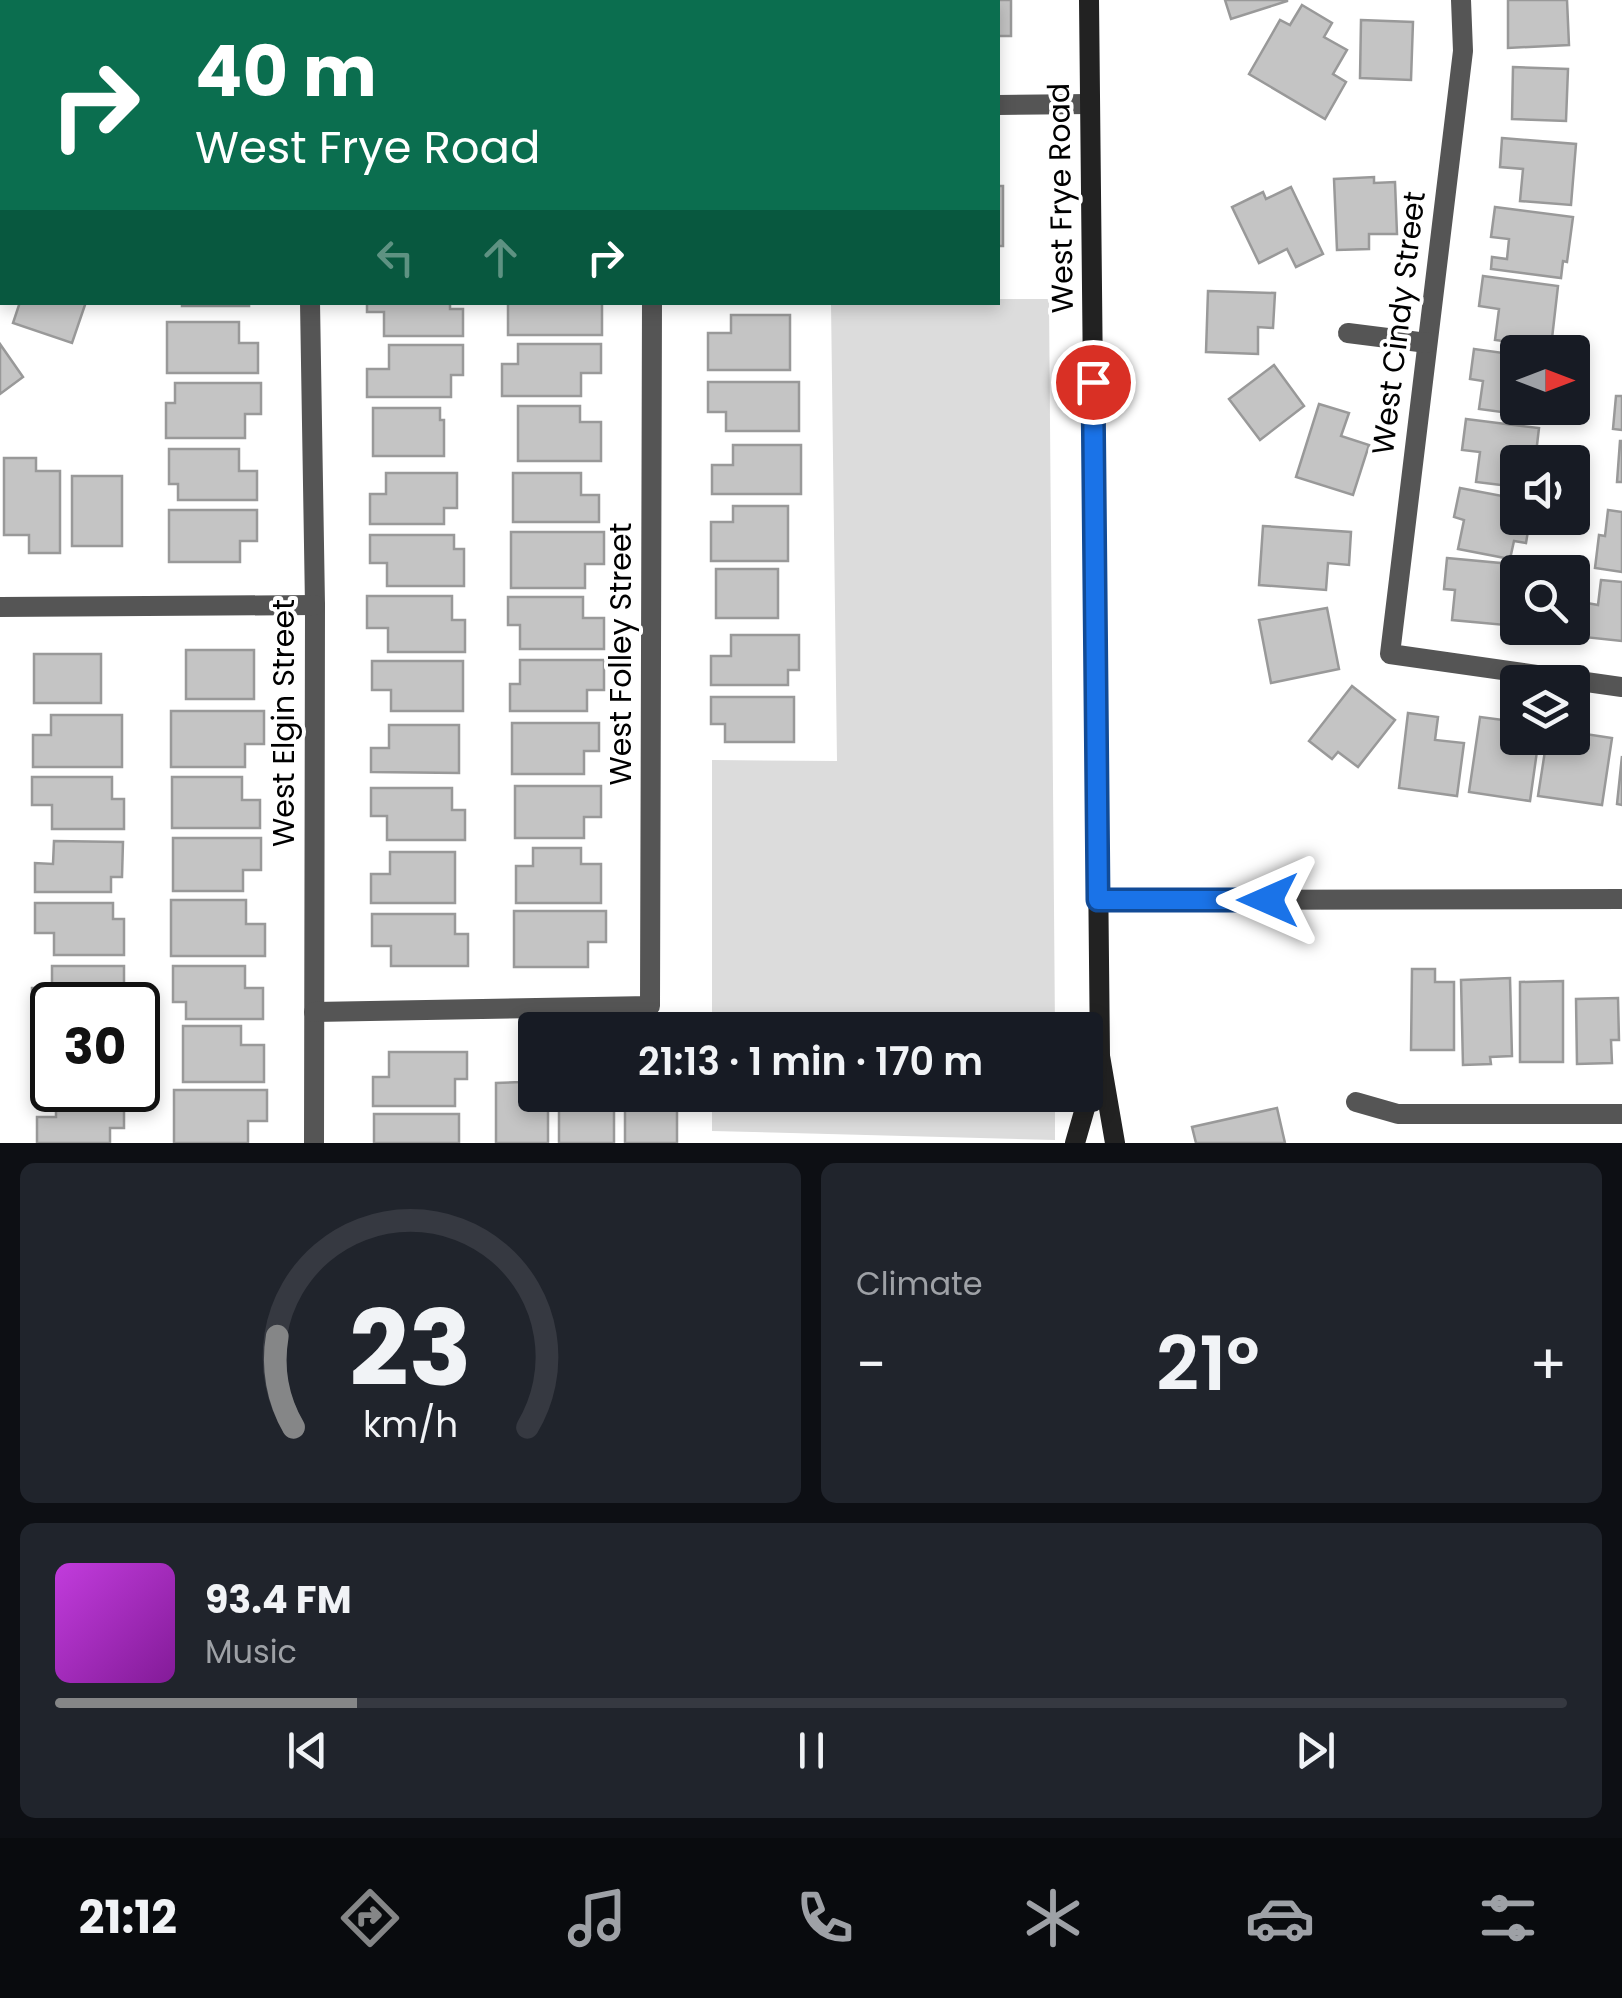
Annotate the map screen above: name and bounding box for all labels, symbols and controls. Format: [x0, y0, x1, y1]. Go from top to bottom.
text: 40 m [195, 22, 377, 121]
icon: right [30, 40, 160, 170]
street label: West Frye Road [1037, 83, 1084, 314]
text: West Frye Road [195, 116, 540, 179]
street label: West Cindy Street [1361, 189, 1436, 457]
icon: left [368, 230, 423, 285]
icon: ahead [473, 230, 528, 285]
icon: right [578, 230, 633, 285]
north arrow [1500, 335, 1590, 425]
map controls [1500, 335, 1590, 755]
pin [1051, 340, 1136, 425]
icon: arrive [1066, 355, 1121, 410]
button: sound [1500, 445, 1590, 535]
street label: West Folley Street [599, 523, 642, 785]
button: search [1500, 555, 1590, 645]
street label: West Elgin Street [262, 599, 305, 847]
button: layers [1500, 665, 1590, 755]
position arrow [1216, 848, 1320, 952]
speed limit sign: 30 [30, 982, 160, 1112]
text: 21:13 · 1 min · 170 m [638, 1035, 983, 1088]
text: Climate [856, 1261, 983, 1306]
text: 23 [349, 1276, 472, 1421]
text: 21° [1156, 1311, 1260, 1416]
text: − [856, 1326, 886, 1403]
text: + [1529, 1326, 1567, 1403]
text: km/h [363, 1399, 458, 1450]
text: 93.4 FM [205, 1573, 352, 1626]
text: Music [205, 1629, 297, 1674]
icon: previous [280, 1723, 335, 1778]
icon: pause [784, 1723, 839, 1778]
icon: next [1288, 1723, 1343, 1778]
icon: directions [335, 1883, 405, 1953]
icon: music [562, 1883, 632, 1953]
icon: phone [790, 1883, 860, 1953]
icon: climate [1018, 1883, 1088, 1953]
icon: car [1245, 1883, 1315, 1953]
icon: filters [1473, 1883, 1543, 1953]
text: 21:12 [79, 1886, 177, 1949]

